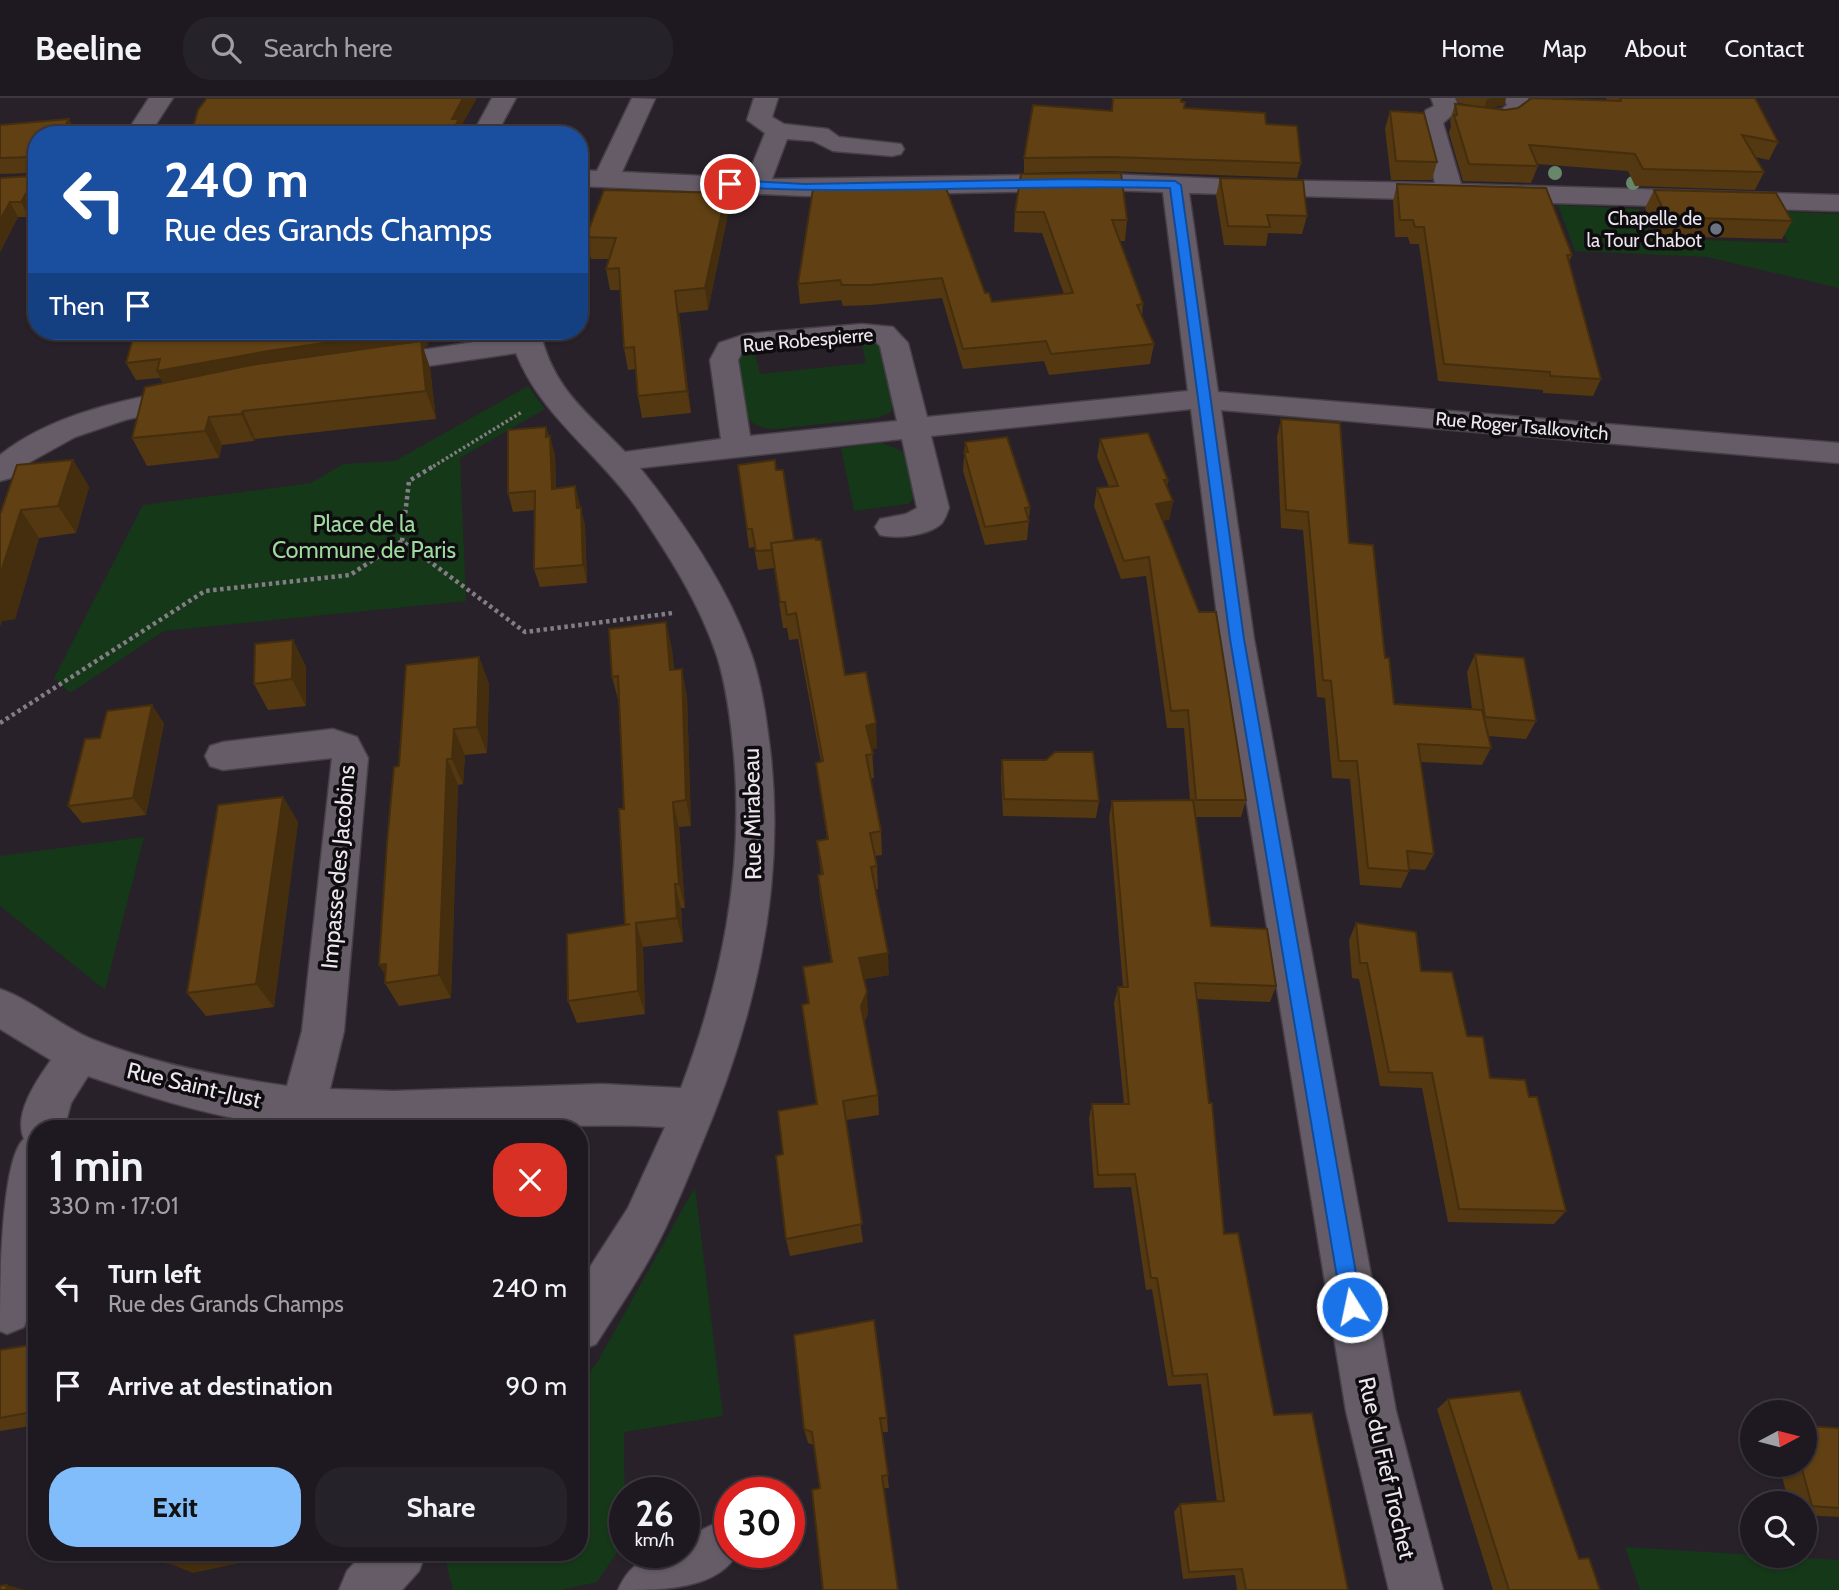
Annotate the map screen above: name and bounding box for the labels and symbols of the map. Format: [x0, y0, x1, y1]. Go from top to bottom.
pin [700, 154, 760, 214]
place label: Chapelle de la Tour Chabot [1586, 207, 1703, 252]
marker: Chapelle de la Tour Chabot [1708, 221, 1724, 237]
street label: Rue Robespierre [742, 323, 874, 357]
street label: Rue Roger Tsalkovitch [1434, 407, 1610, 445]
park label: Place de la Commune de Paris [272, 510, 456, 564]
street label: Rue Mirabeau [737, 748, 767, 880]
street label: Impasse des Jacobins [315, 764, 361, 970]
street label: Rue Saint-Just [124, 1056, 264, 1114]
position arrow [1315, 1270, 1389, 1344]
street label: Rue du Fief Trochet [1352, 1374, 1422, 1562]
north arrow [1740, 1400, 1816, 1477]
speed limit sign: 30 [714, 1477, 805, 1568]

